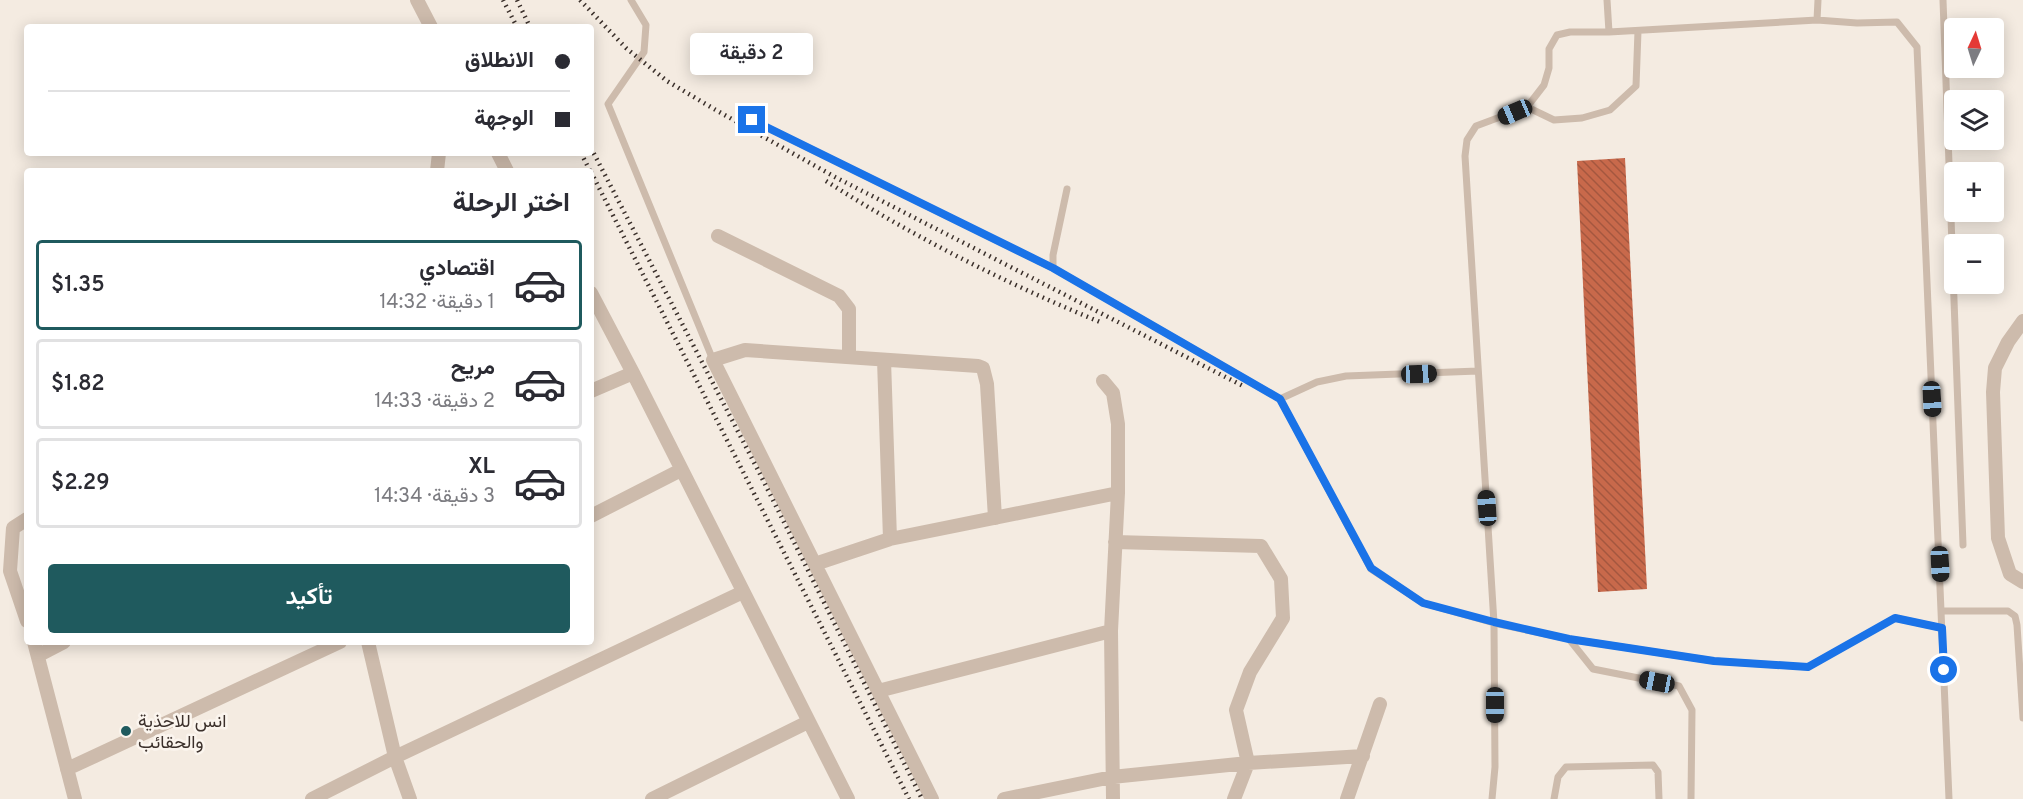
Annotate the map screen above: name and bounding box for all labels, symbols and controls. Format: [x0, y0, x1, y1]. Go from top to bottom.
north arrow [1944, 18, 2004, 78]
map controls [1944, 18, 2004, 294]
callout: 2 دقيقة [690, 33, 813, 75]
text: 2 دقيقة [719, 41, 784, 67]
text: الانطلاق [465, 48, 534, 75]
button: layers [1944, 90, 2004, 150]
car [1495, 97, 1535, 127]
text: الوجهة [474, 106, 534, 133]
route end [738, 106, 765, 133]
button: + [1944, 162, 2004, 222]
text: اختر الرحلة [453, 187, 570, 221]
button: − [1944, 234, 2004, 294]
text: اقتصادي [419, 256, 495, 283]
icon: car [513, 258, 567, 312]
text: $1.35 [51, 272, 105, 299]
text: 1 دقيقة · 14:32 [379, 290, 495, 316]
text: مريح [451, 355, 495, 382]
icon: car [513, 357, 567, 411]
car [1401, 364, 1437, 384]
text: $1.82 [51, 371, 105, 398]
car [1922, 381, 1942, 417]
text: 2 دقيقة · 14:33 [374, 389, 495, 415]
text: XL [468, 454, 495, 481]
icon: car [513, 456, 567, 510]
text: $2.29 [51, 470, 110, 497]
text: 3 دقيقة · 14:34 [374, 484, 495, 510]
car [1477, 489, 1497, 527]
car [1930, 546, 1950, 582]
button: تأكيد [48, 564, 570, 633]
route start [1930, 656, 1957, 683]
car [1638, 670, 1676, 694]
car [1486, 687, 1504, 723]
place label: انس للاحذية والحقائب [138, 711, 226, 755]
marker: انس للاحذية والحقائب [119, 724, 133, 738]

